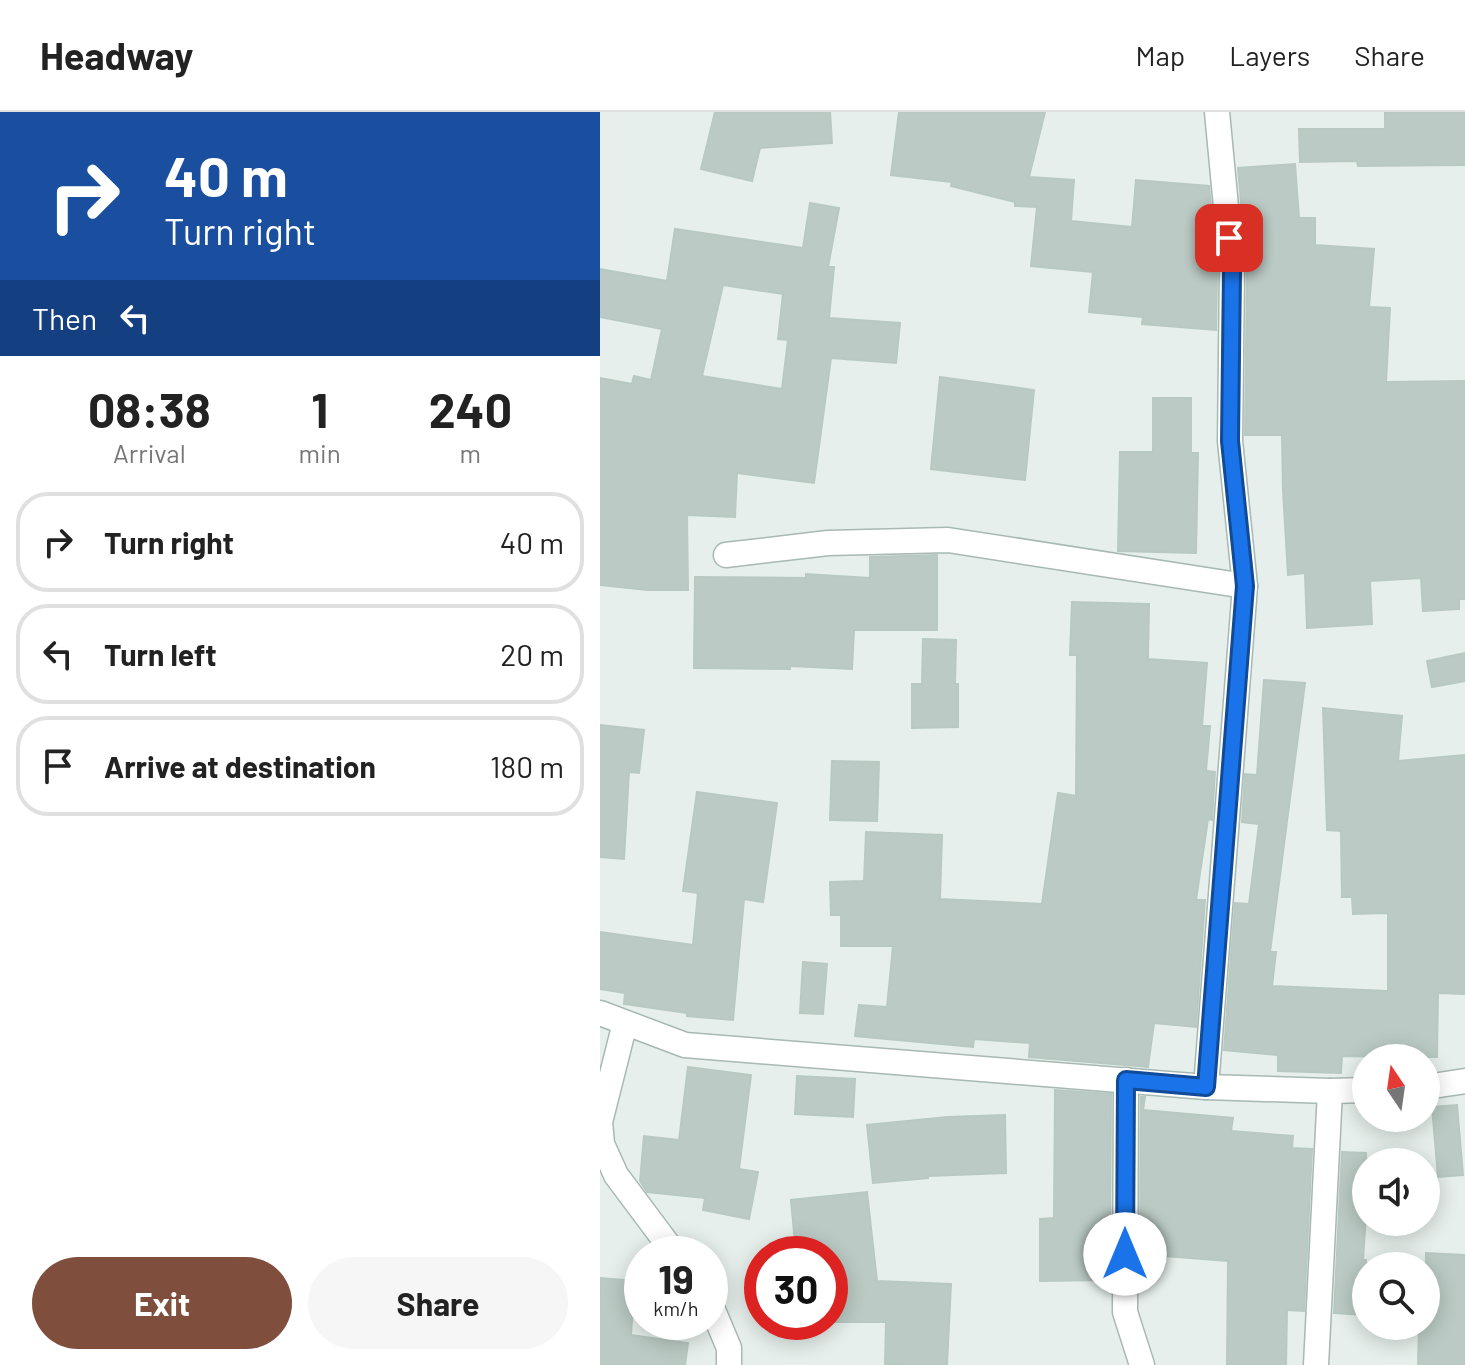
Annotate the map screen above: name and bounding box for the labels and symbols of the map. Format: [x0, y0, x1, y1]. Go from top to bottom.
pin [1195, 204, 1263, 272]
north arrow [1352, 1044, 1440, 1132]
position arrow [1083, 1212, 1167, 1296]
speed limit sign: 30 [744, 1236, 848, 1340]

